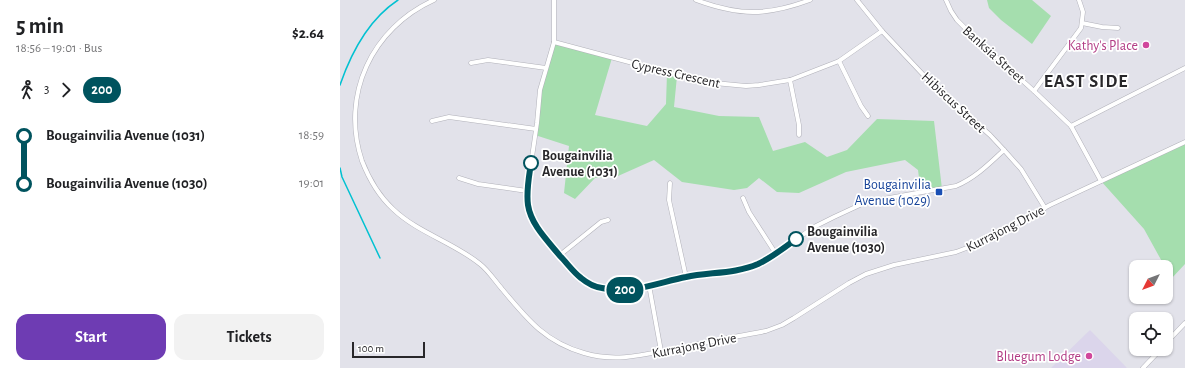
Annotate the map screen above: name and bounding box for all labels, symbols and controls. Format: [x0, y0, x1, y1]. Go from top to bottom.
text: 5 min [16, 15, 64, 37]
street label: Banksia Street [960, 24, 1027, 86]
text: $2.64 [292, 26, 324, 41]
place label: Kathy's Place [1068, 39, 1138, 53]
marker: Kathy's Place [1141, 40, 1151, 50]
text: 18:56 – 19:01 · Bus [16, 42, 102, 55]
street label: Cypress Crescent [630, 57, 722, 91]
street label: Hibiscus Street [919, 70, 988, 136]
district label: EAST SIDE [1044, 73, 1128, 91]
icon: walk [16, 79, 38, 101]
icon: forward [55, 79, 77, 101]
text: 3 [44, 83, 49, 96]
text: 200 [91, 83, 113, 97]
text: Bougainvilia Avenue (1031) [46, 128, 205, 143]
text: 18:59 [299, 129, 324, 142]
place label: Bougainvilia Avenue (1031) [542, 149, 618, 179]
marker: Bougainvilia Avenue (1031) [523, 155, 539, 171]
text: Bougainvilia Avenue (1030) [46, 176, 208, 191]
text: 19:01 [299, 177, 324, 190]
place label: Bougainvilia Avenue (1029) [854, 178, 932, 208]
marker: Bougainvilia Avenue (1029) [934, 187, 944, 197]
street label: Kurrajong Drive [964, 203, 1047, 255]
place label: Bougainvilia Avenue (1030) [807, 225, 885, 255]
marker: Bougainvilia Avenue (1030) [788, 231, 804, 247]
north arrow [1129, 260, 1173, 304]
map controls [1129, 260, 1173, 356]
line badge: 200 [602, 277, 648, 303]
text: 200 [614, 283, 636, 297]
button: locate [1129, 312, 1173, 356]
button: Start [16, 314, 166, 360]
button: Tickets [174, 314, 324, 360]
street label: Kurrajong Drive [651, 331, 738, 361]
scale bar [352, 340, 425, 359]
text: 100 m [358, 343, 384, 354]
place label: Bluegum Lodge [996, 350, 1081, 364]
marker: Bluegum Lodge [1084, 351, 1094, 361]

